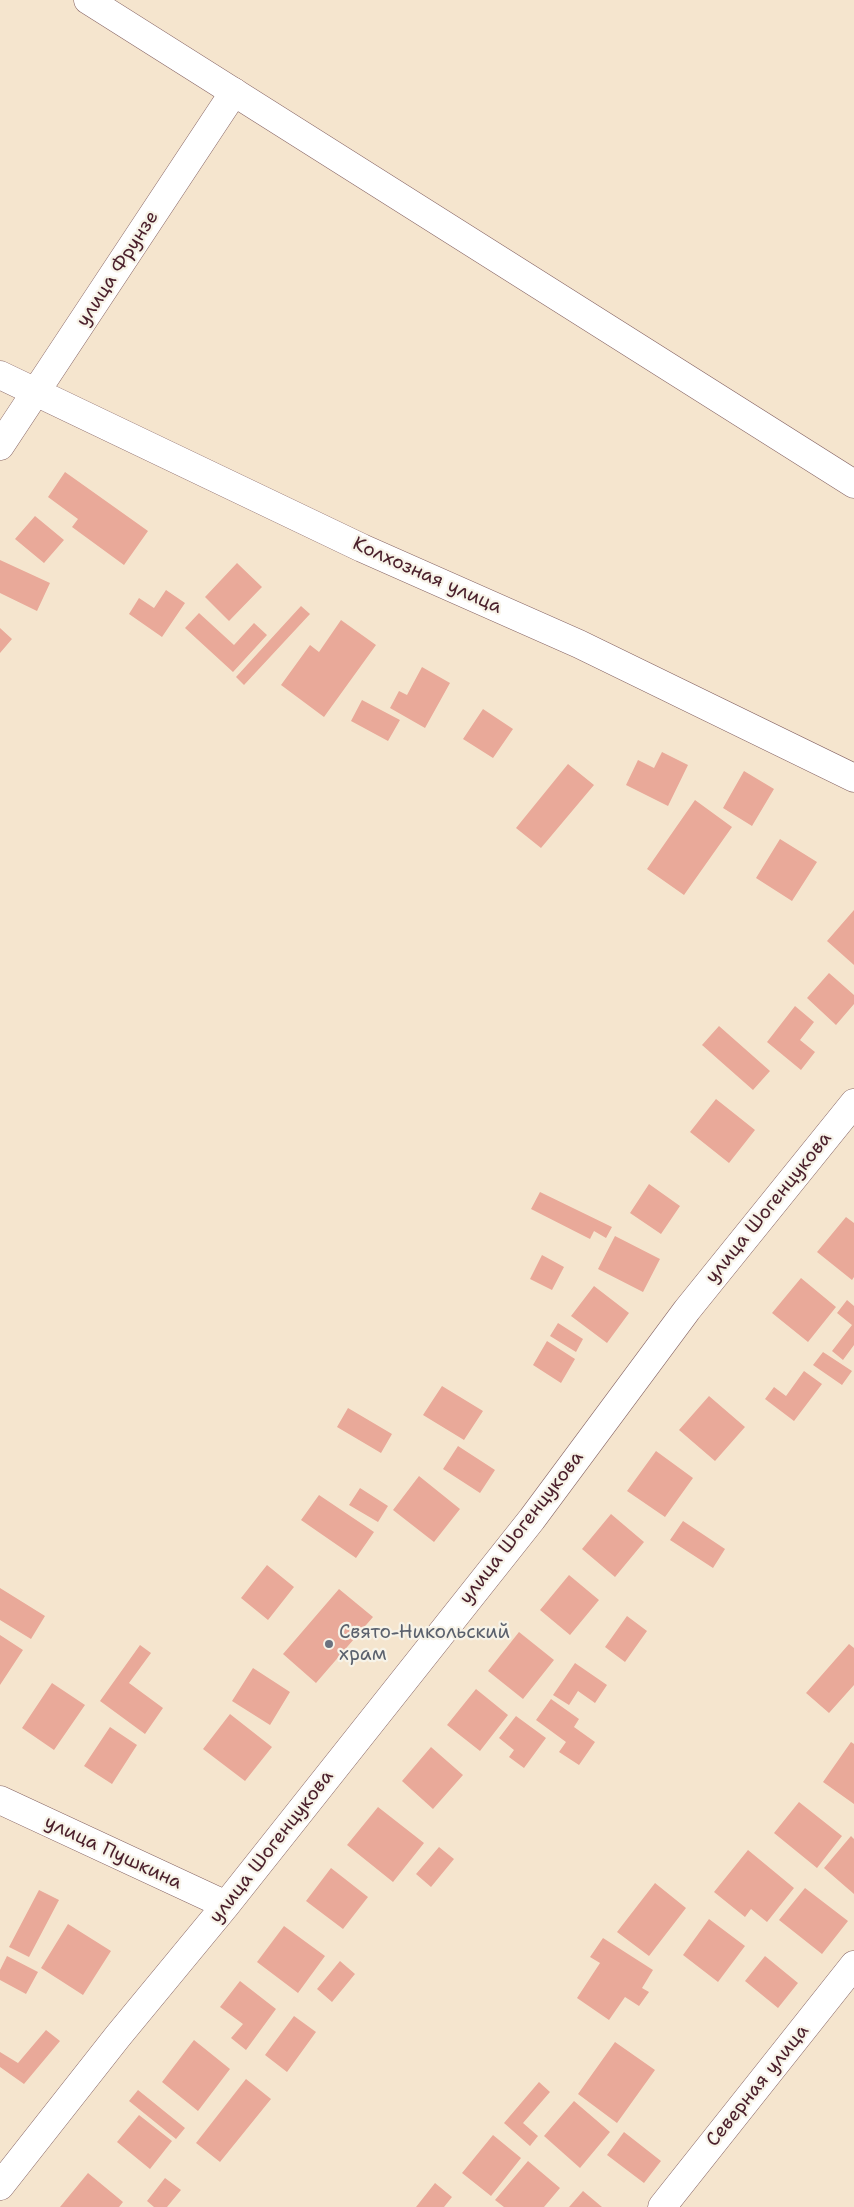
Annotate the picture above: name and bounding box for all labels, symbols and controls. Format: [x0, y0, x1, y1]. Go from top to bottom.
street label: улица Фрунзе [72, 207, 164, 331]
street label: Колхозная улица [349, 533, 505, 619]
street label: улица Шогенцукова [701, 1128, 837, 1288]
street label: улица Шогенцукова [455, 1447, 589, 1609]
place label: Свято-Никольский храм [339, 1622, 510, 1666]
marker: Свято-Никольский храм [323, 1638, 335, 1650]
street label: улица Шогенцукова [205, 1766, 339, 1928]
street label: улица Пушкина [41, 1811, 185, 1895]
street label: Северная улица [702, 2020, 814, 2152]

